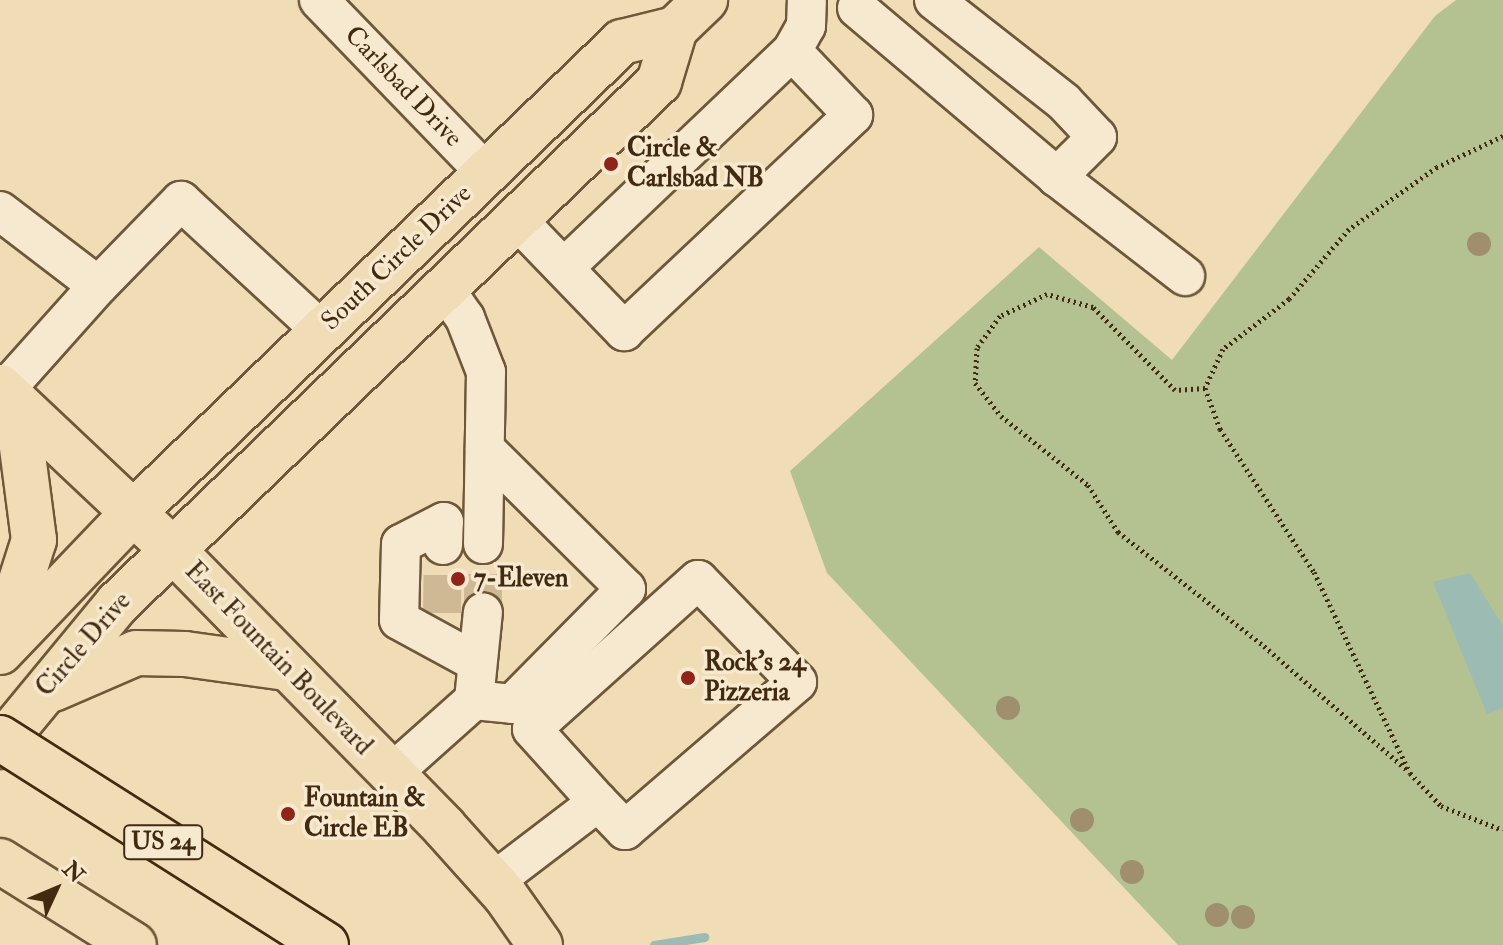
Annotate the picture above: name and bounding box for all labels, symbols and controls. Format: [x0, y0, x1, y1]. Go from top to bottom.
street label: Carlsbad Drive [338, 20, 468, 154]
place label: Circle & Carlsbad NB [627, 133, 764, 194]
marker: Circle & Carlsbad NB [602, 155, 620, 173]
street label: South Circle Drive [316, 179, 478, 337]
street label: East Fountain Boulevard [178, 556, 378, 762]
place label: 7-Eleven [474, 563, 568, 595]
marker: 7-Eleven [449, 570, 467, 588]
street label: Circle Drive [30, 586, 138, 704]
place label: Rock's 24 Pizzeria [704, 647, 806, 708]
marker: Rock's 24 Pizzeria [679, 669, 697, 687]
place label: Fountain & Circle EB [304, 783, 426, 844]
marker: Fountain & Circle EB [279, 805, 297, 823]
road number: US 24 [123, 822, 203, 862]
north arrow [16, 849, 96, 929]
text: N [56, 856, 90, 889]

